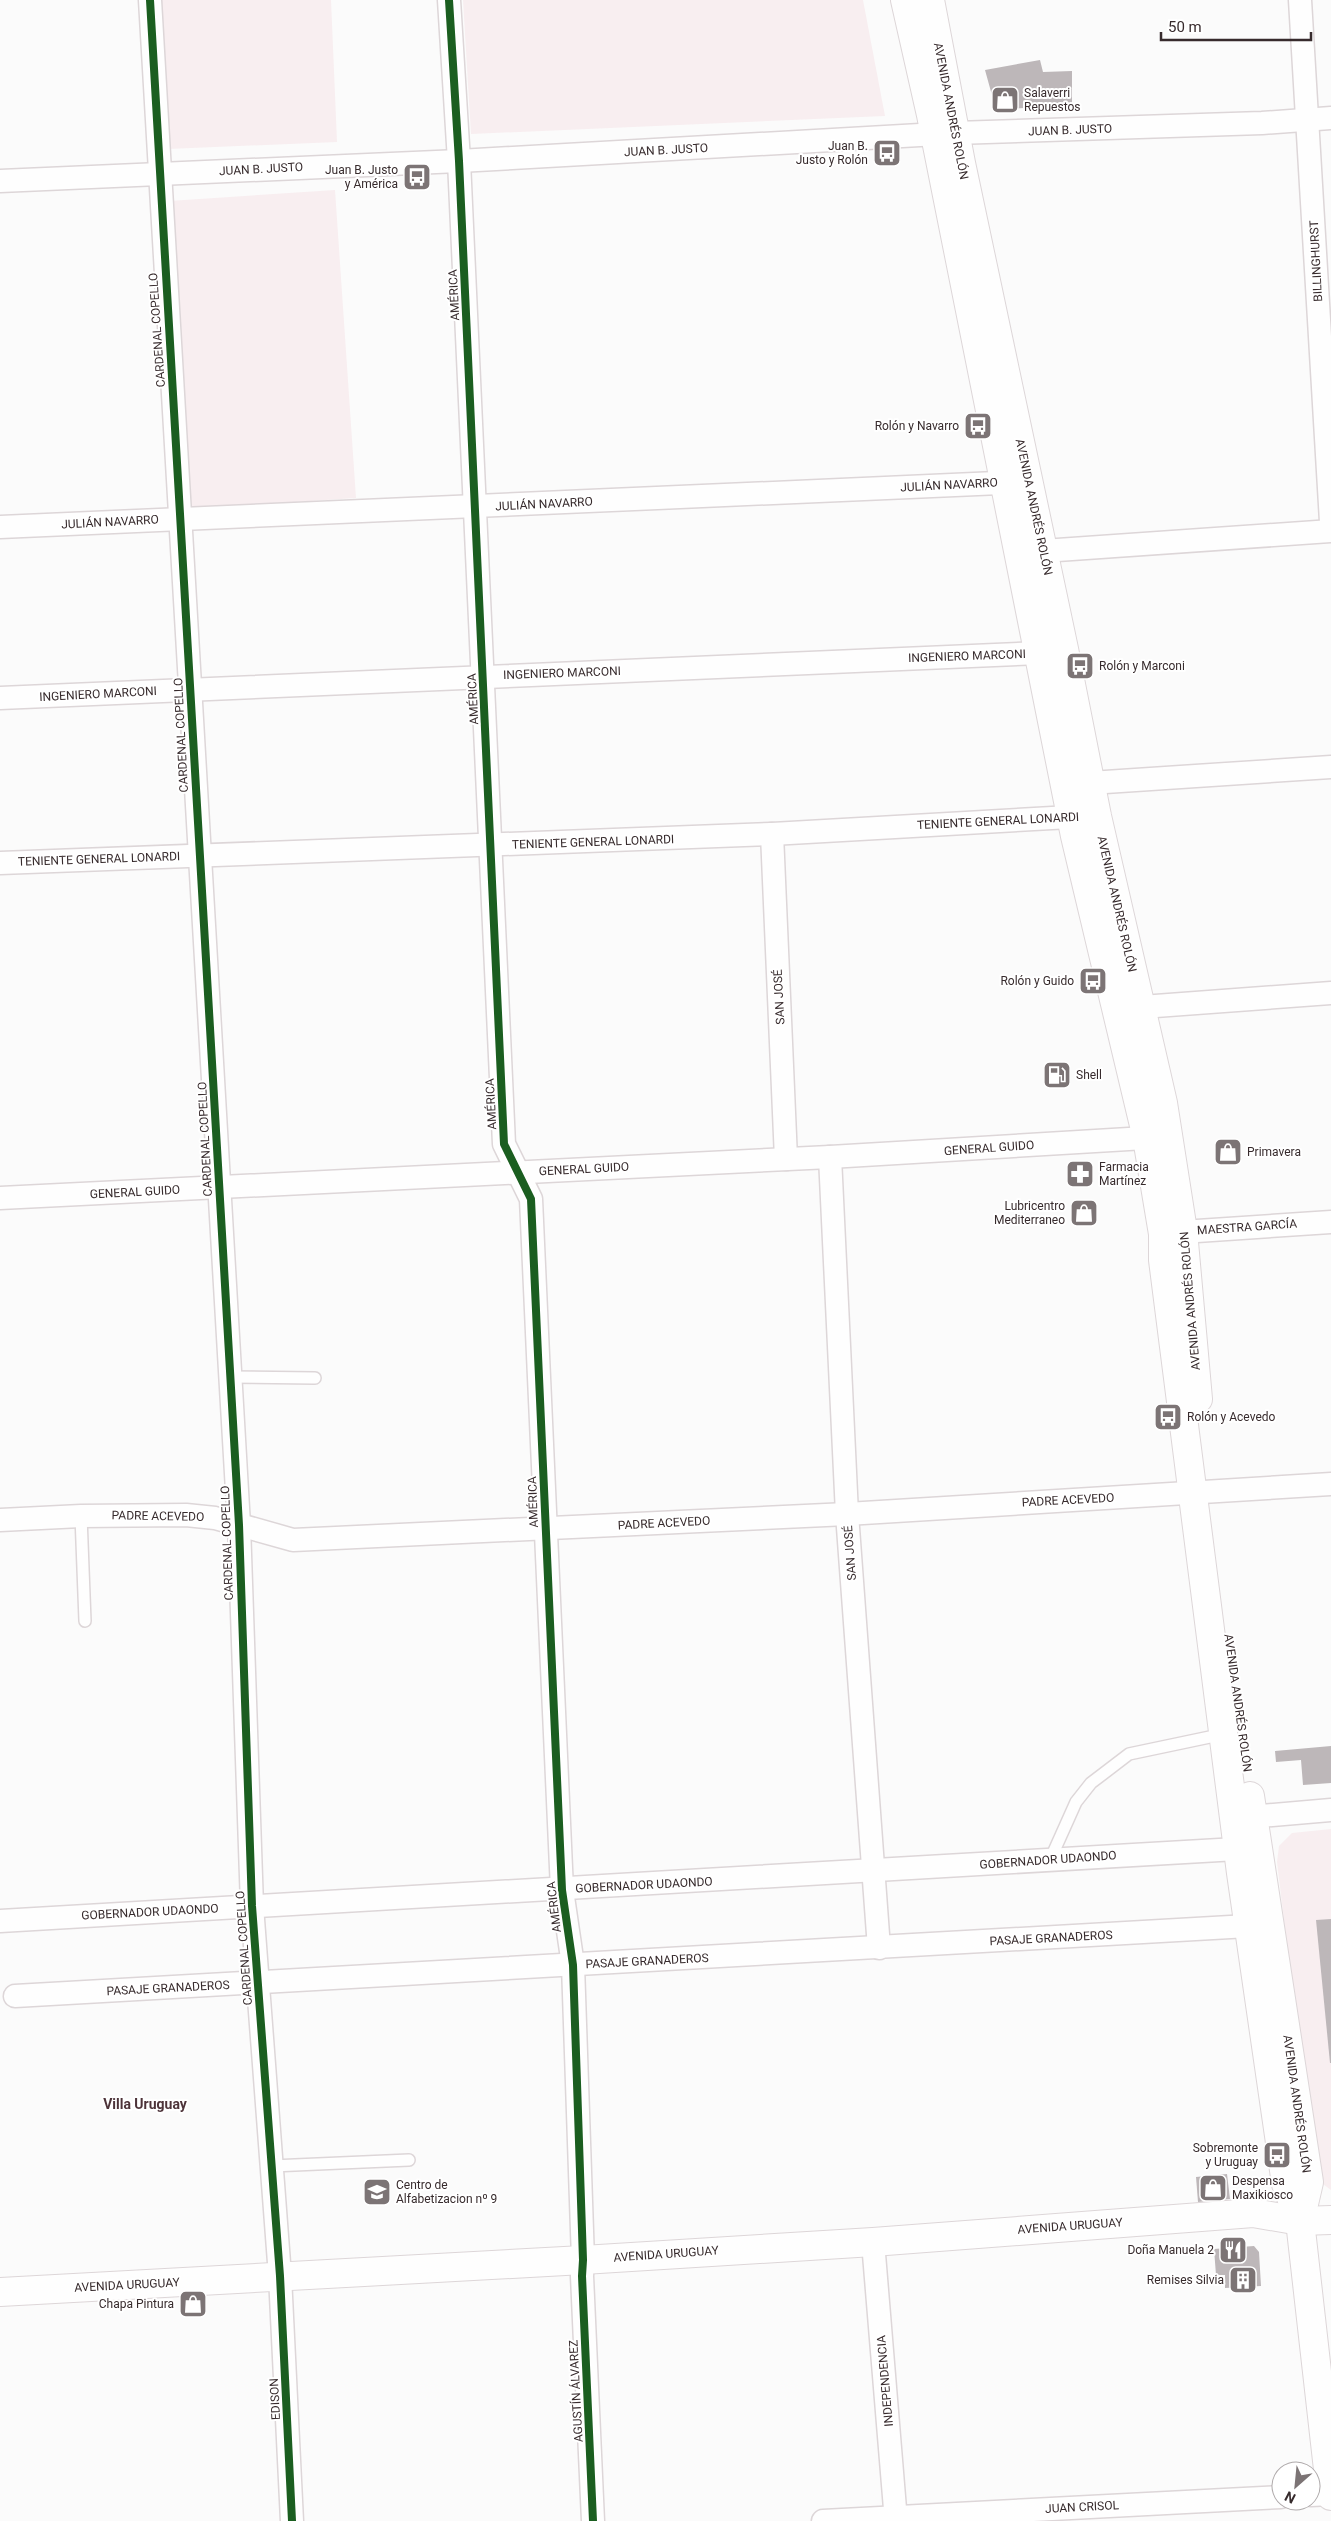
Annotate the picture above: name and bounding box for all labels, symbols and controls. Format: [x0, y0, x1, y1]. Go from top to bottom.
scale bar [1161, 10, 1311, 42]
text: 50 m [1168, 18, 1202, 36]
street label: AVENIDA ANDRÉS ROLÓN [931, 41, 972, 181]
shop icon: Salaverri Repuestos [990, 85, 1020, 115]
place label: Salaverri Repuestos [1024, 86, 1081, 114]
street label: JUAN B. JUSTO [1028, 122, 1112, 138]
bus stop icon: Juan B. Justo y Rolón [872, 138, 902, 168]
place label: Juan B. Justo y Rolón [796, 139, 868, 167]
street label: JUAN B. JUSTO [624, 141, 708, 159]
street label: JUAN B. JUSTO [219, 160, 303, 178]
bus stop icon: Juan B. Justo y América [402, 162, 432, 192]
place label: Juan B. Justo y América [325, 163, 398, 191]
street label: BILLINGHURST [1307, 220, 1325, 302]
street label: AMÉRICA [445, 269, 462, 321]
street label: CARDENAL COPELLO [146, 272, 168, 388]
bus stop icon: Rolón y Navarro [963, 411, 993, 441]
place label: Rolón y Navarro [875, 419, 959, 433]
street label: AVENIDA ANDRÉS ROLÓN [1013, 437, 1056, 577]
street label: JULIÁN NAVARRO [900, 474, 998, 495]
street label: JULIÁN NAVARRO [495, 493, 593, 514]
street label: JULIÁN NAVARRO [61, 511, 159, 532]
street label: INGENIERO MARCONI [908, 647, 1026, 665]
bus stop icon: Rolón y Marconi [1065, 651, 1095, 681]
place label: Rolón y Marconi [1099, 659, 1185, 673]
street label: INGENIERO MARCONI [503, 664, 621, 682]
street label: AMÉRICA [464, 673, 481, 725]
street label: CARDENAL COPELLO [171, 677, 191, 793]
street label: INGENIERO MARCONI [39, 684, 157, 704]
street label: TENIENTE GENERAL LONARDI [917, 810, 1079, 832]
street label: TENIENTE GENERAL LONARDI [512, 832, 674, 852]
street label: AVENIDA ANDRÉS ROLÓN [1095, 834, 1140, 973]
street label: TENIENTE GENERAL LONARDI [18, 849, 180, 869]
bus stop icon: Rolón y Guido [1078, 966, 1108, 996]
street label: SAN JOSÉ [770, 969, 787, 1025]
place label: Rolón y Guido [1000, 974, 1074, 988]
fuel station icon: Shell [1042, 1060, 1072, 1090]
place label: Shell [1076, 1068, 1102, 1082]
street label: AMÉRICA [482, 1078, 499, 1130]
street label: CARDENAL COPELLO [195, 1081, 215, 1197]
shop icon: Primavera [1213, 1137, 1243, 1167]
street label: GENERAL GUIDO [943, 1138, 1035, 1158]
place label: Primavera [1247, 1145, 1301, 1159]
pharmacy icon: Farmacia Martínez [1065, 1159, 1095, 1189]
street label: GENERAL GUIDO [539, 1160, 629, 1178]
place label: Farmacia Martínez [1099, 1160, 1149, 1188]
street label: GENERAL GUIDO [90, 1183, 180, 1201]
shop icon: Lubricentro Mediterraneo [1069, 1198, 1099, 1228]
place label: Lubricentro Mediterraneo [994, 1199, 1065, 1227]
street label: MAESTRA GARCÍA [1197, 1216, 1298, 1237]
street label: AVENIDA ANDRÉS ROLÓN [1176, 1231, 1203, 1371]
bus stop icon: Rolón y Acevedo [1153, 1402, 1183, 1432]
place label: Rolón y Acevedo [1187, 1410, 1276, 1424]
street label: AMÉRICA [524, 1476, 541, 1528]
street label: CARDENAL COPELLO [218, 1485, 236, 1601]
street label: PADRE ACEVEDO [1021, 1491, 1115, 1509]
street label: PADRE ACEVEDO [112, 1508, 204, 1524]
street label: PADRE ACEVEDO [617, 1514, 711, 1532]
street label: SAN JOSÉ [840, 1525, 859, 1581]
street label: AVENIDA ANDRÉS ROLÓN [1221, 1633, 1256, 1773]
street label: GOBERNADOR UDAONDO [979, 1848, 1117, 1872]
street label: GOBERNADOR UDAONDO [575, 1874, 713, 1896]
street label: AMÉRICA [543, 1880, 564, 1933]
street label: CARDENAL COPELLO [233, 1890, 255, 2006]
street label: GOBERNADOR UDAONDO [81, 1901, 219, 1923]
street label: PASAJE GRANADEROS [989, 1928, 1113, 1948]
street label: PASAJE GRANADEROS [585, 1951, 709, 1971]
street label: PASAJE GRANADEROS [106, 1978, 230, 1998]
street label: AVENIDA ANDRÉS ROLÓN [1280, 2034, 1315, 2174]
district label: Villa Uruguay [103, 2096, 188, 2112]
bus stop icon: Sobremonte y Uruguay [1262, 2140, 1292, 2170]
place label: Sobremonte y Uruguay [1193, 2141, 1258, 2169]
shop icon: Despensa Maxikiosco [1198, 2173, 1228, 2203]
place label: Despensa Maxikiosco [1232, 2174, 1293, 2202]
school or university icon: Centro de Alfabetizacion nº 9 [362, 2177, 392, 2207]
place label: Centro de Alfabetizacion nº 9 [396, 2178, 497, 2206]
street label: AVENIDA URUGUAY [1017, 2215, 1124, 2237]
restaurant icon: Doña Manuela 2 [1218, 2235, 1248, 2265]
street label: AVENIDA URUGUAY [613, 2243, 720, 2265]
place label: Doña Manuela 2 [1127, 2243, 1214, 2257]
building icon: Remises Silvia [1228, 2265, 1258, 2295]
place label: Remises Silvia [1147, 2273, 1224, 2287]
street label: AVENIDA URUGUAY [74, 2275, 181, 2295]
shop icon: Chapa Pintura [178, 2289, 208, 2319]
place label: Chapa Pintura [99, 2297, 174, 2311]
street label: INDEPENDENCIA [874, 2335, 896, 2427]
street label: AGUSTÍN ÁLVAREZ [565, 2339, 586, 2443]
street label: EDISON [267, 2378, 283, 2420]
north arrow [1271, 2461, 1321, 2511]
text: N [1282, 2488, 1298, 2507]
street label: JUAN CRISOL [1045, 2498, 1120, 2516]

